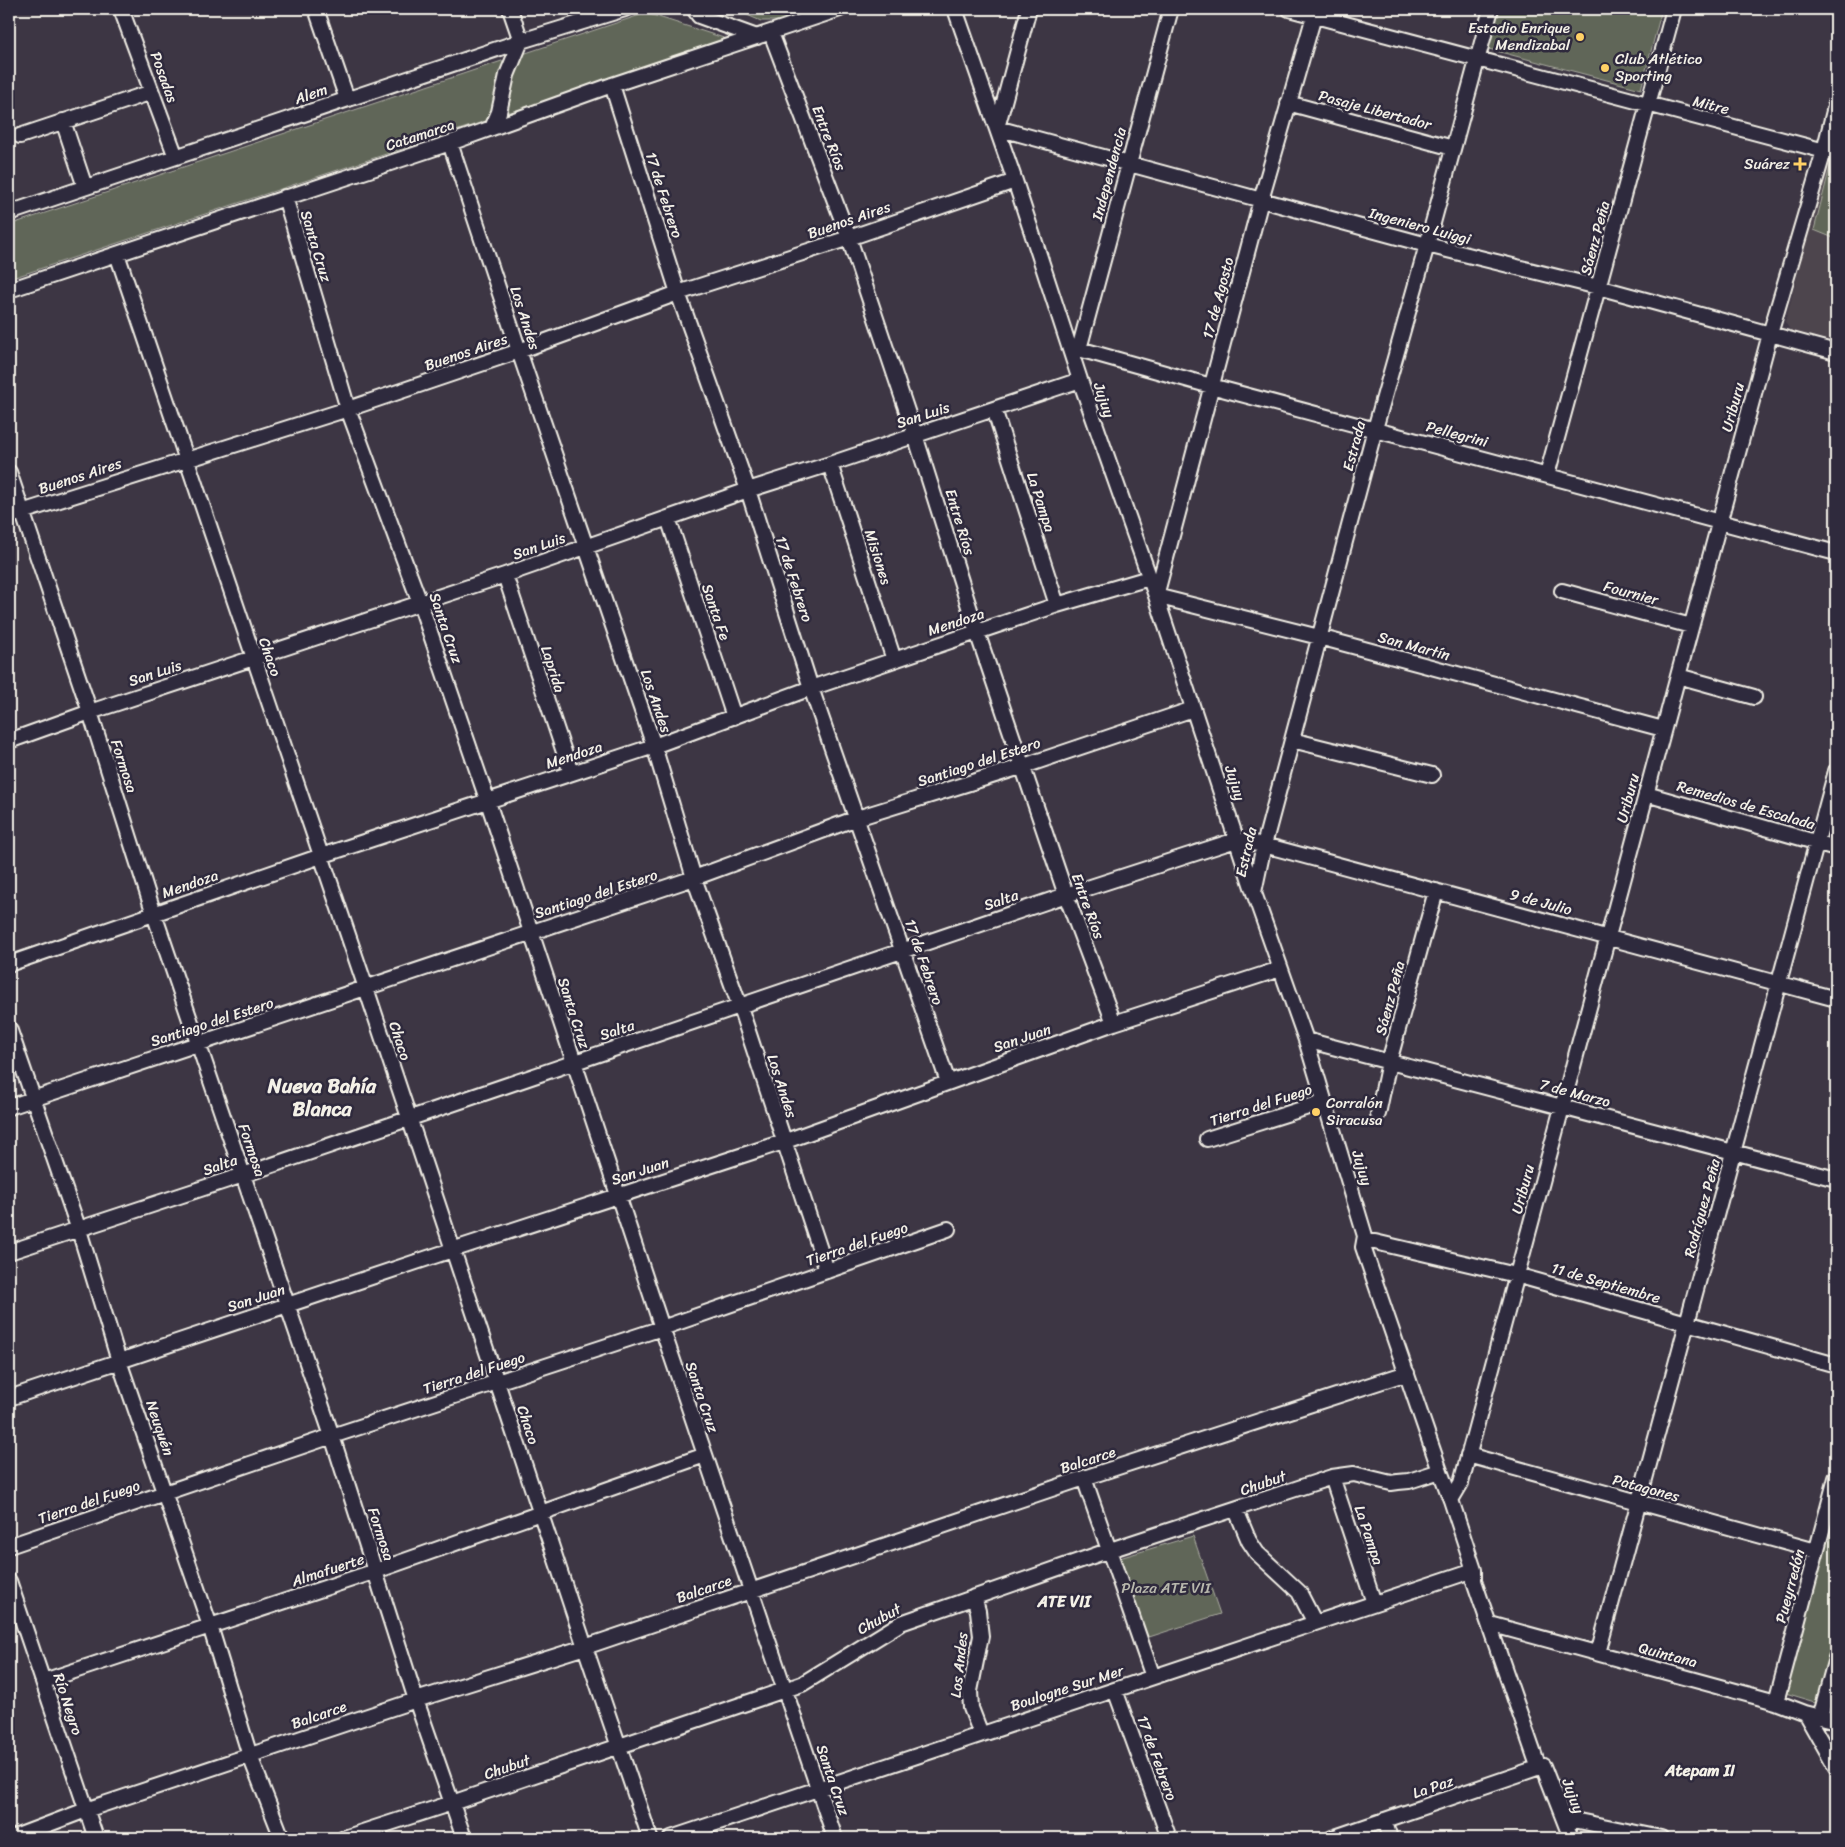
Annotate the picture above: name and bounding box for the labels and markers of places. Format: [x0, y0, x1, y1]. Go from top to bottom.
place label: Estadio Enrique Mendizabal [1468, 15, 1571, 58]
marker: Estadio Enrique Mendizabal [1574, 31, 1586, 43]
place label: Club Atlético Sporting [1615, 46, 1703, 89]
marker: Club Atlético Sporting [1599, 62, 1611, 74]
place label: Suárez [1744, 151, 1791, 177]
marker: Suárez [1794, 158, 1806, 170]
place label: Corralón Siracusa [1326, 1090, 1383, 1133]
marker: Corralón Siracusa [1310, 1106, 1322, 1118]

